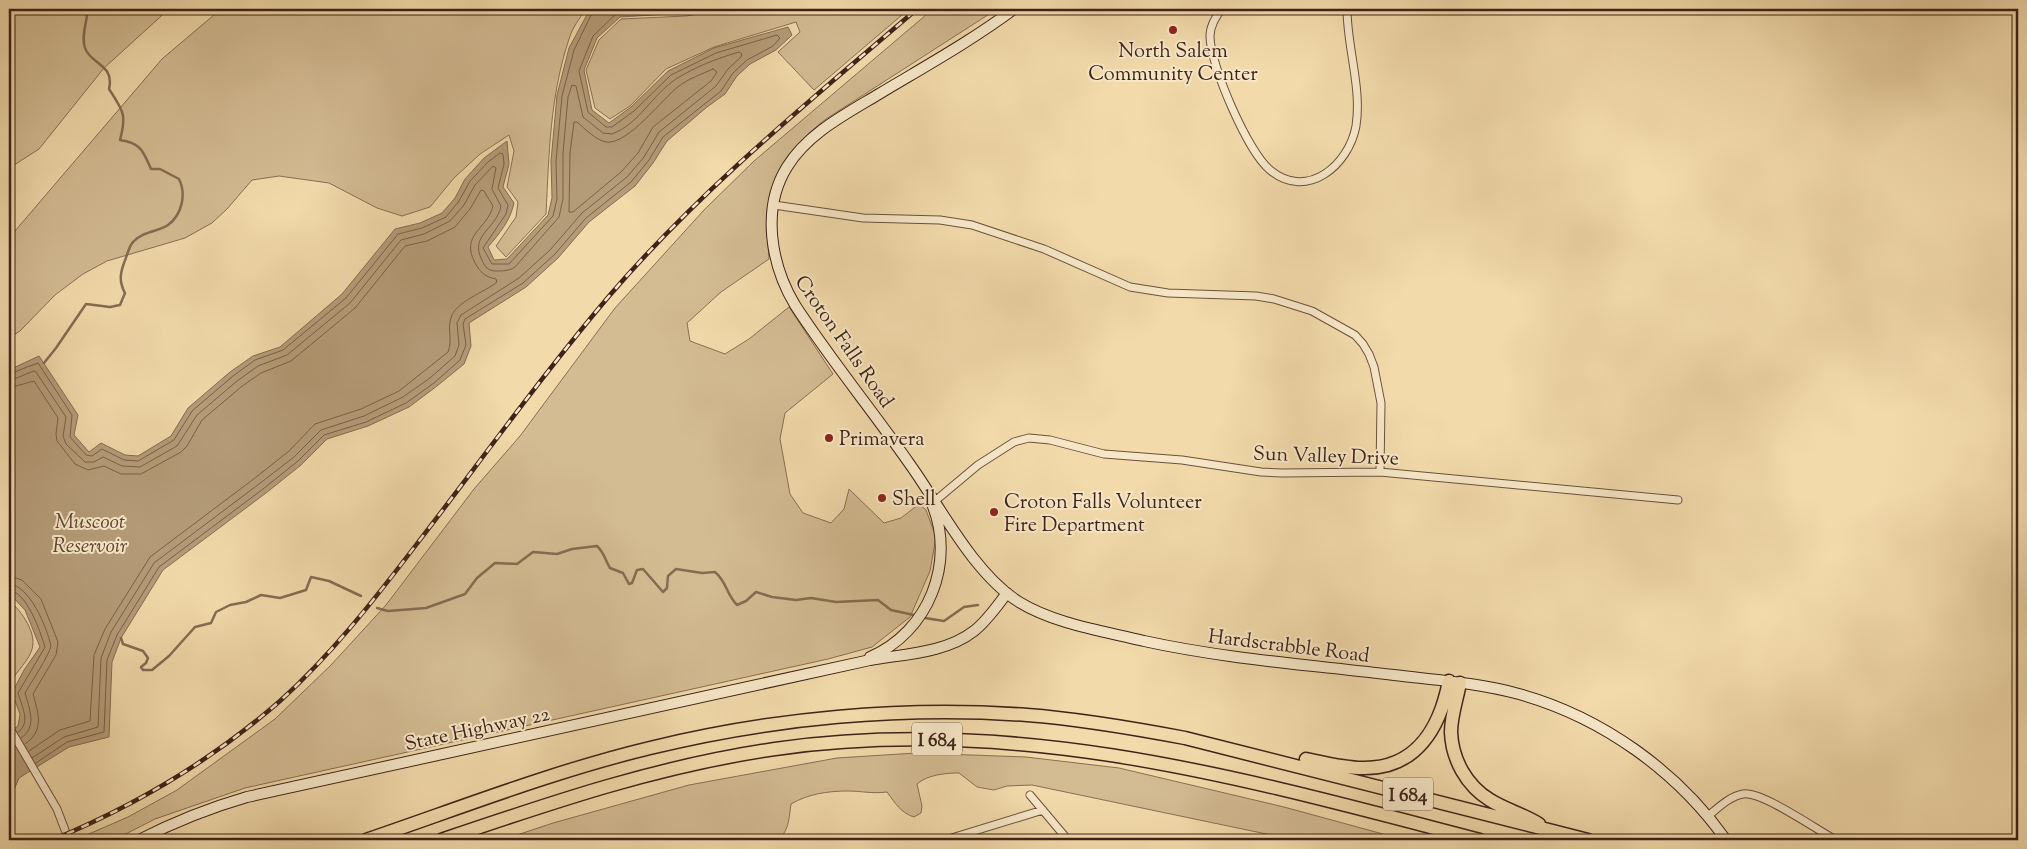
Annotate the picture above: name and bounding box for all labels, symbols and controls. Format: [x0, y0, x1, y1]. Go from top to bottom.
marker: North Salem Community Center [1167, 24, 1179, 36]
place label: North Salem Community Center [1088, 38, 1258, 90]
street label: Croton Falls Road [786, 270, 900, 415]
place label: Primavera [839, 426, 925, 455]
marker: Primavera [823, 432, 835, 444]
street label: Sun Valley Drive [1252, 440, 1399, 475]
place label: Shell [892, 486, 936, 515]
place label: Croton Falls Volunteer Fire Department [1004, 489, 1202, 541]
marker: Shell [876, 492, 888, 504]
marker: Croton Falls Volunteer Fire Department [988, 506, 1000, 518]
water label: Muscoot Reservoir [53, 508, 128, 562]
street label: Hardscrabble Road [1206, 623, 1371, 672]
street label: State Highway 22 [402, 701, 553, 760]
road number: I 684 [912, 722, 962, 756]
road number: I 684 [1383, 778, 1433, 811]

